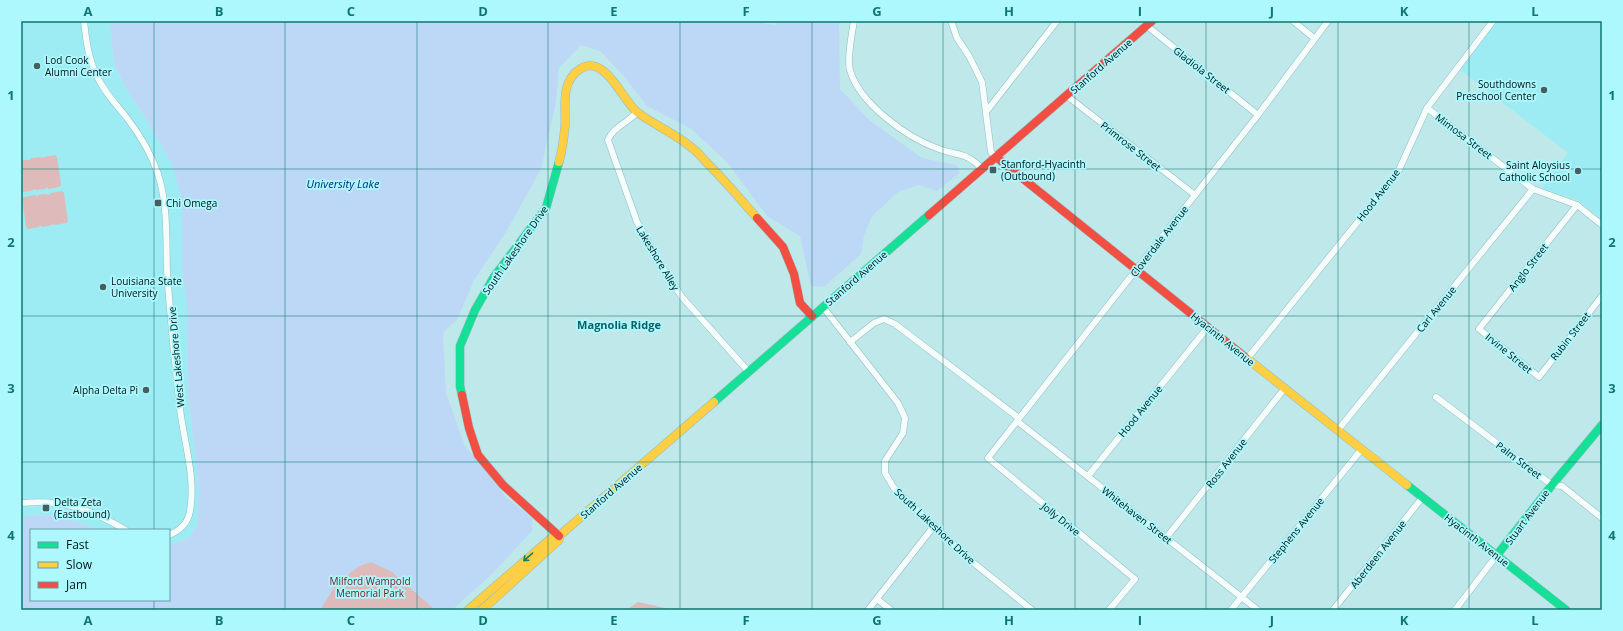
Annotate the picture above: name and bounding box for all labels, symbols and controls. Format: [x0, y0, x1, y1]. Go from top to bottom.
text: A [84, 2, 93, 20]
text: B [215, 2, 224, 20]
text: C [347, 2, 355, 20]
text: D [478, 2, 488, 20]
text: E [610, 2, 618, 20]
text: F [742, 2, 750, 20]
text: G [872, 2, 882, 20]
text: H [1004, 2, 1014, 20]
text: I [1138, 2, 1142, 20]
text: J [1269, 2, 1274, 20]
text: K [1400, 2, 1409, 20]
text: L [1531, 2, 1539, 20]
street label: Stanford Avenue [1067, 35, 1135, 97]
street label: Gladiola Street [1171, 43, 1234, 97]
place label: Lod Cook Alumni Center [45, 53, 112, 79]
marker: Lod Cook Alumni Center [32, 61, 42, 71]
place label: Southdowns Preschool Center [1456, 77, 1536, 103]
marker: Southdowns Preschool Center [1539, 85, 1549, 95]
text: 1 [7, 86, 15, 104]
text: 1 [1608, 86, 1616, 104]
street label: Mimosa Street [1433, 110, 1496, 162]
street label: Primrose Street [1098, 118, 1164, 174]
place label: Stanford-Hyacinth (Outbound) [1001, 157, 1086, 183]
place label: Saint Aloysius Catholic School [1499, 158, 1570, 184]
marker: Stanford-Hyacinth (Outbound) [988, 165, 998, 175]
street label: Hood Avenue [1353, 166, 1403, 224]
marker: Saint Aloysius Catholic School [1573, 166, 1583, 176]
water label: University Lake [307, 176, 380, 191]
place label: Chi Omega [166, 196, 217, 210]
marker: Chi Omega [153, 198, 163, 208]
street label: Cloverdale Avenue [1127, 202, 1191, 279]
street label: South Lakeshore Drive [479, 203, 551, 297]
street label: Lakeshore Alley [633, 223, 683, 294]
text: 2 [7, 233, 15, 251]
text: 2 [1608, 233, 1616, 251]
street label: Anglo Street [1505, 240, 1551, 294]
street label: Stanford Avenue [822, 247, 890, 309]
place label: Louisiana State University [111, 274, 182, 300]
marker: Louisiana State University [98, 282, 108, 292]
street label: Carl Avenue [1413, 283, 1459, 335]
street label: West Lakeshore Drive [165, 306, 187, 408]
street label: Hyacinth Avenue [1188, 309, 1258, 369]
street label: Rubin Street [1547, 309, 1594, 363]
district label: Magnolia Ridge [577, 317, 661, 332]
street label: Irvine Street [1483, 330, 1536, 377]
text: 3 [7, 379, 15, 397]
text: 3 [1608, 379, 1616, 397]
street label: Hood Avenue [1115, 382, 1165, 440]
place label: Alpha Delta Pi [73, 383, 138, 397]
marker: Alpha Delta Pi [141, 385, 151, 395]
street label: Ross Avenue [1202, 435, 1250, 491]
street label: Palm Street [1493, 438, 1545, 482]
street label: Stanford Avenue [577, 460, 645, 522]
street label: Whitehaven Street [1099, 483, 1176, 547]
street label: South Lakeshore Drive [892, 485, 979, 567]
street label: Stuart Avenue [1502, 486, 1553, 547]
street label: Stephens Avenue [1265, 494, 1327, 566]
place label: Delta Zeta (Eastbound) [54, 495, 110, 521]
street label: Jolly Drive [1038, 499, 1084, 539]
marker: Delta Zeta (Eastbound) [41, 503, 51, 513]
street label: Hyacinth Avenue [1442, 510, 1513, 570]
street label: Aberdeen Avenue [1347, 517, 1409, 591]
text: 4 [7, 526, 15, 544]
text: 4 [1608, 526, 1616, 544]
legend [30, 529, 170, 601]
text: Fast [66, 536, 89, 553]
one-way arrow [523, 553, 534, 562]
text: Slow [66, 556, 93, 573]
park label: Milford Wampold Memorial Park [329, 574, 411, 600]
text: Jam [65, 576, 87, 593]
text: A [84, 611, 93, 629]
text: B [215, 611, 224, 629]
text: C [347, 611, 355, 629]
text: D [478, 611, 488, 629]
text: E [610, 611, 618, 629]
text: F [742, 611, 750, 629]
text: G [872, 611, 882, 629]
text: H [1004, 611, 1014, 629]
text: I [1138, 611, 1142, 629]
text: J [1269, 611, 1274, 629]
text: K [1400, 611, 1409, 629]
text: L [1531, 611, 1539, 629]

